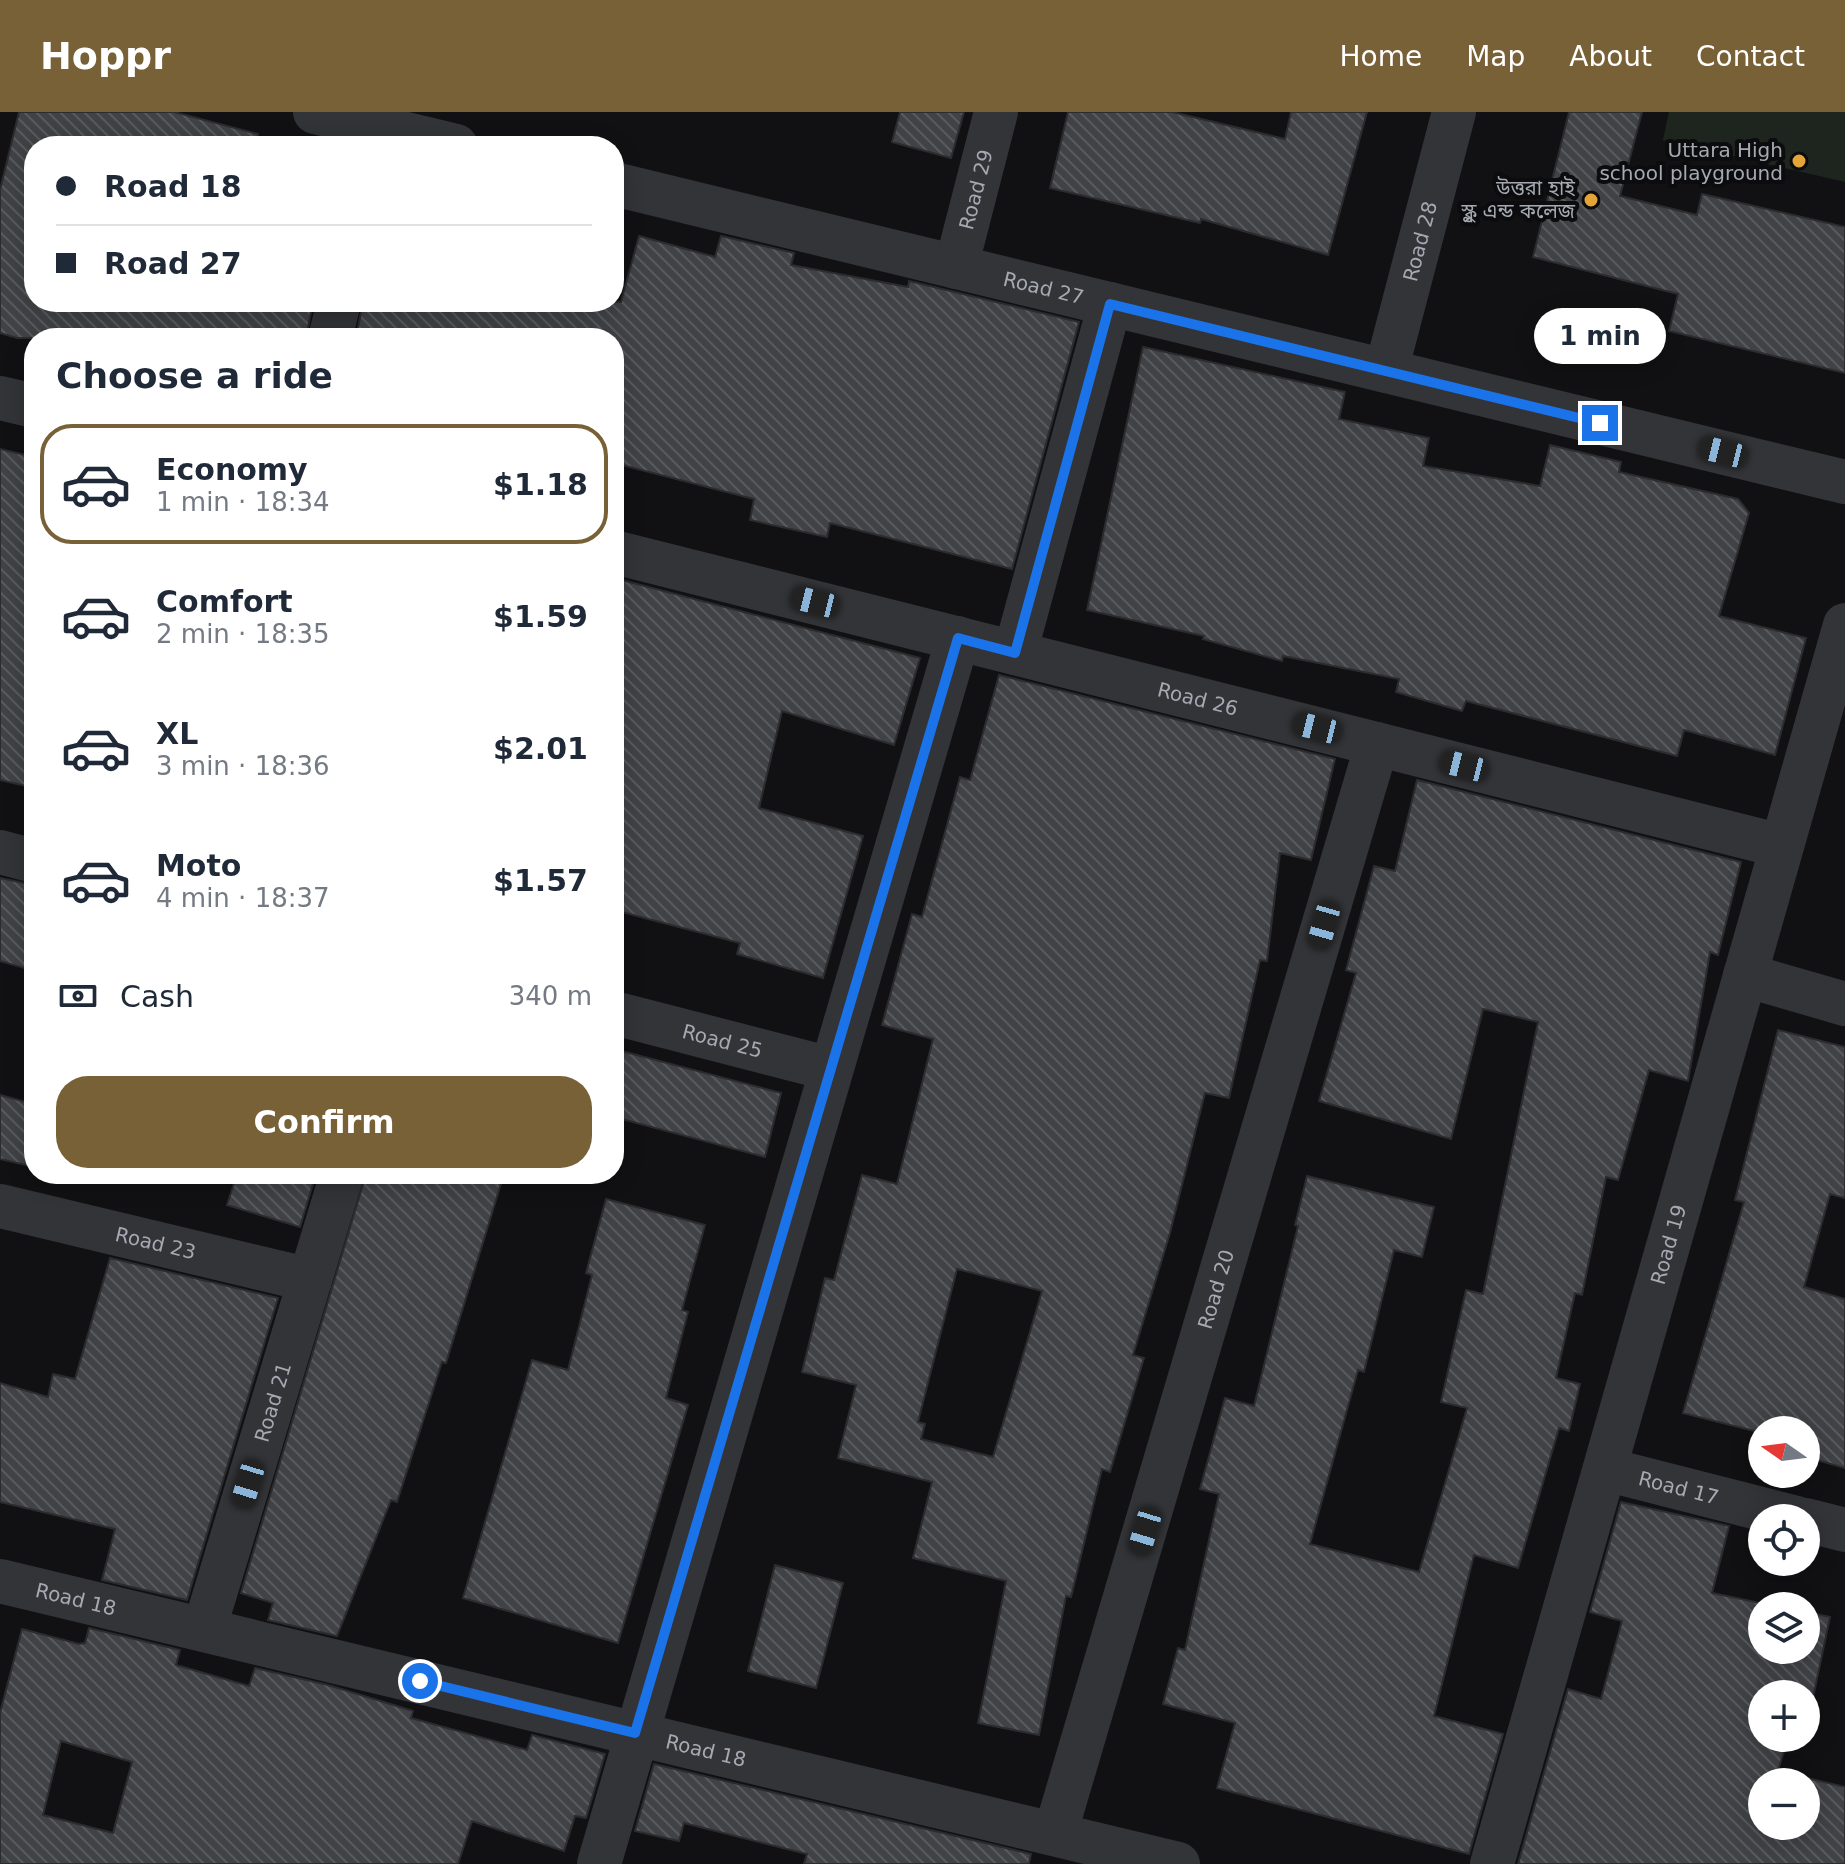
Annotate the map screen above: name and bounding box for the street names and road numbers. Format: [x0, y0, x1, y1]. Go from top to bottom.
street label: Road 29 [954, 147, 998, 232]
street label: Road 28 [1398, 199, 1442, 284]
street label: Road 27 [1001, 267, 1086, 309]
street label: Road 26 [1155, 677, 1240, 721]
street label: Road 25 [680, 1019, 765, 1063]
street label: Road 19 [1646, 1202, 1691, 1287]
street label: Road 23 [113, 1222, 198, 1264]
street label: Road 20 [1193, 1247, 1239, 1332]
street label: Road 21 [250, 1359, 296, 1445]
street label: Road 17 [1636, 1466, 1721, 1510]
street label: Road 18 [33, 1578, 119, 1620]
street label: Road 18 [663, 1729, 749, 1772]

